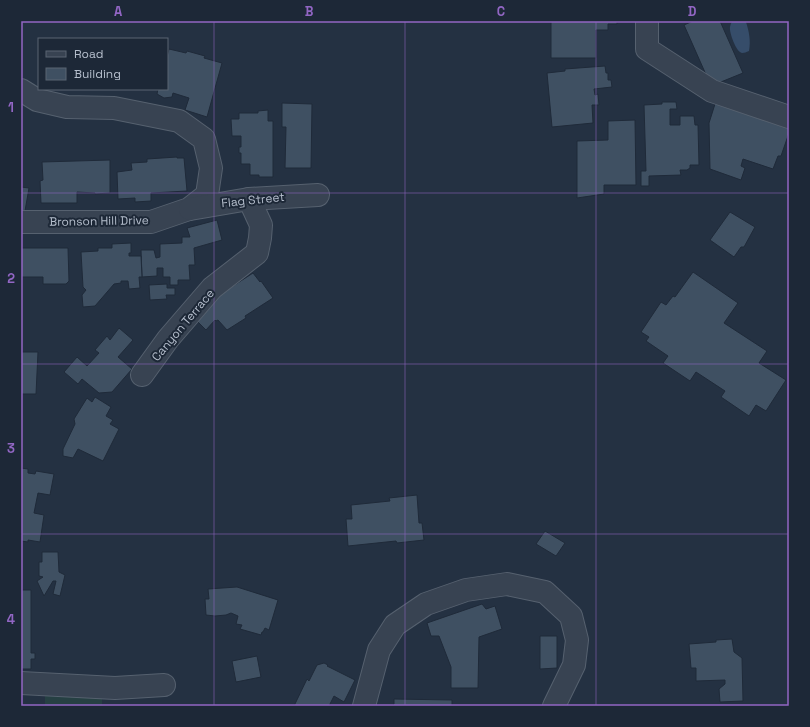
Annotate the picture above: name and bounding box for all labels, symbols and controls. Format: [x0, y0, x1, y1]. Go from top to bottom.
text: A [114, 3, 123, 20]
text: B [305, 3, 314, 20]
text: C [497, 3, 505, 20]
text: D [688, 3, 697, 20]
legend [38, 38, 168, 90]
text: Road [74, 46, 103, 62]
text: Building [74, 66, 121, 82]
text: 1 [8, 99, 14, 116]
street label: Flag Street [221, 189, 285, 211]
street label: Bronson Hill Drive [49, 212, 149, 230]
text: 2 [7, 270, 15, 287]
street label: Canyon Terrace [148, 286, 218, 364]
text: 3 [7, 440, 15, 457]
text: 4 [7, 611, 15, 628]

